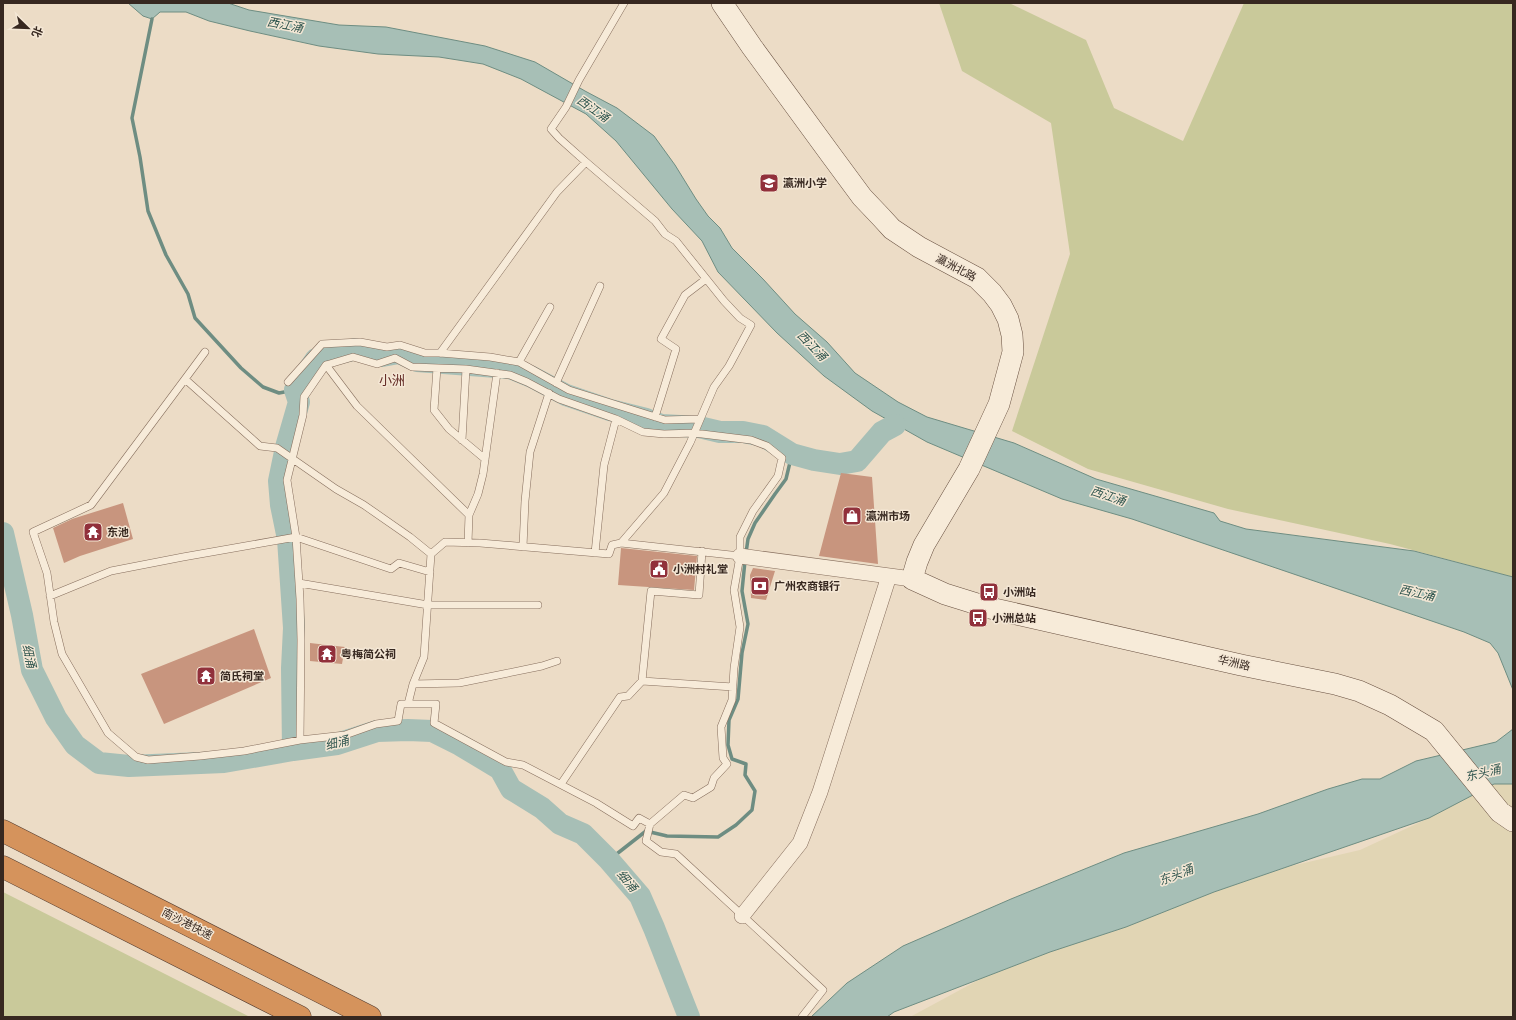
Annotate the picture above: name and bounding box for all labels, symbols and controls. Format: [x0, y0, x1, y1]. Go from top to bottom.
north arrow [8, 8, 48, 48]
water label: 西江涌 [266, 15, 306, 36]
text: 北 [29, 24, 45, 39]
water label: 西江涌 [574, 93, 613, 126]
school or university icon: 瀛洲小学 [758, 172, 780, 194]
place label: 瀛洲小学 [783, 177, 827, 190]
street label: 瀛洲北路 [934, 252, 978, 284]
water label: 西江涌 [794, 328, 831, 365]
district label: 小洲 [379, 373, 405, 388]
water label: 西江涌 [1089, 484, 1129, 509]
shop icon: 瀛洲市场 [841, 505, 863, 527]
place label: 瀛洲市场 [866, 510, 910, 523]
temple icon: 东池 [82, 521, 104, 543]
place label: 东池 [107, 526, 129, 539]
public building icon: 小洲村礼堂 [648, 558, 670, 580]
place label: 小洲村礼堂 [673, 563, 728, 576]
bank icon: 广州农商银行 [749, 575, 771, 597]
place label: 广州农商银行 [774, 580, 840, 593]
bus stop icon: 小洲站 [978, 581, 1000, 603]
water label: 西江涌 [1398, 582, 1438, 604]
place label: 小洲站 [1003, 586, 1036, 599]
bus stop icon: 小洲总站 [967, 607, 989, 629]
place label: 小洲总站 [992, 612, 1036, 625]
water label: 细涌 [19, 643, 39, 671]
temple icon: 粤梅简公祠 [316, 643, 338, 665]
place label: 粤梅简公祠 [341, 648, 396, 661]
street label: 华洲路 [1216, 653, 1252, 673]
temple icon: 简氏祠堂 [195, 665, 217, 687]
place label: 简氏祠堂 [220, 670, 264, 683]
water label: 细涌 [324, 733, 352, 753]
water label: 东头涌 [1464, 762, 1504, 784]
water label: 东头涌 [1157, 861, 1197, 888]
water label: 细涌 [614, 867, 641, 896]
street label: 南沙港快速 [160, 906, 214, 942]

